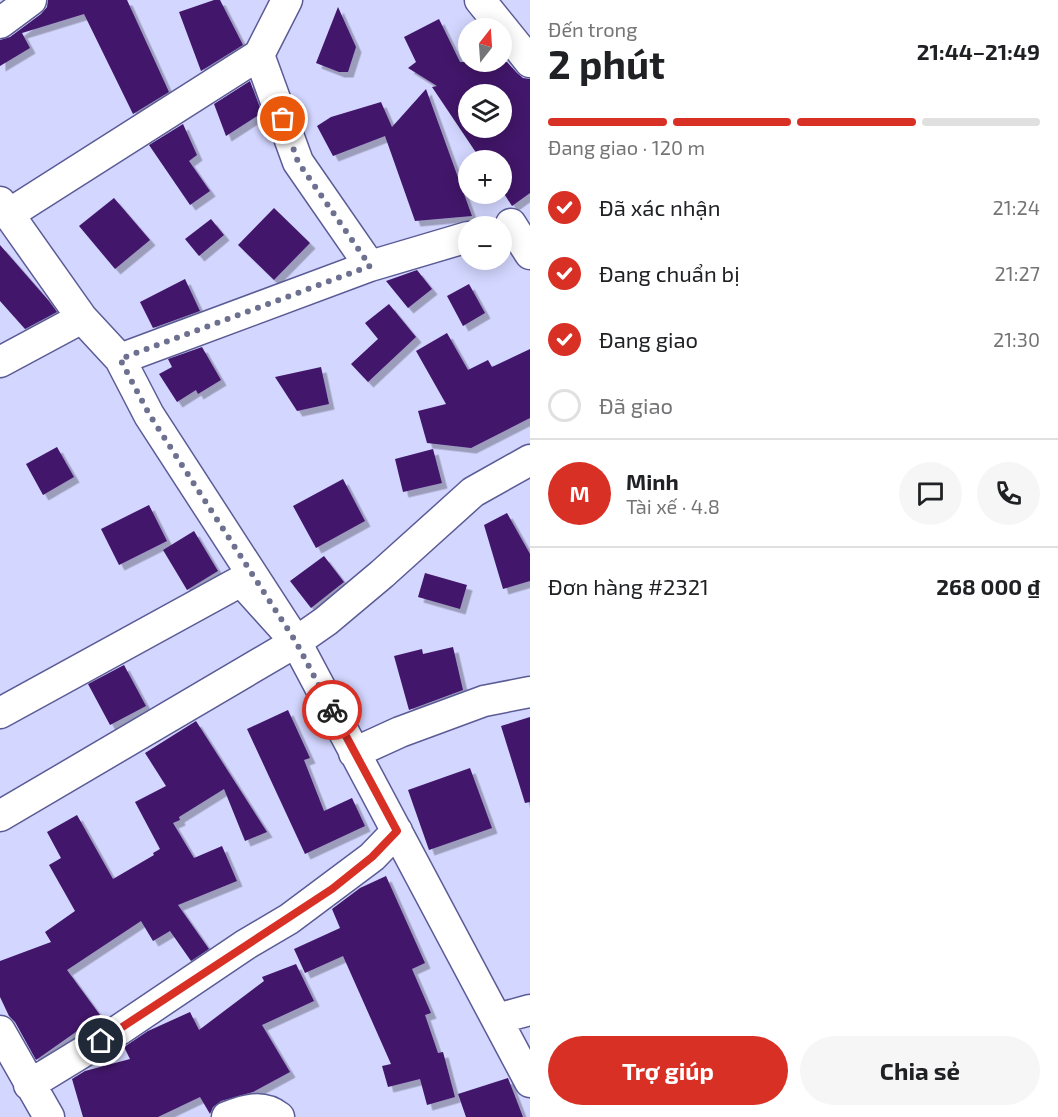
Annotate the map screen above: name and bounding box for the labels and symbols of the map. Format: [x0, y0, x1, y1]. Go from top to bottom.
north arrow [458, 18, 512, 72]
pin [257, 93, 308, 144]
courier [302, 680, 362, 740]
pin [75, 1015, 126, 1066]

